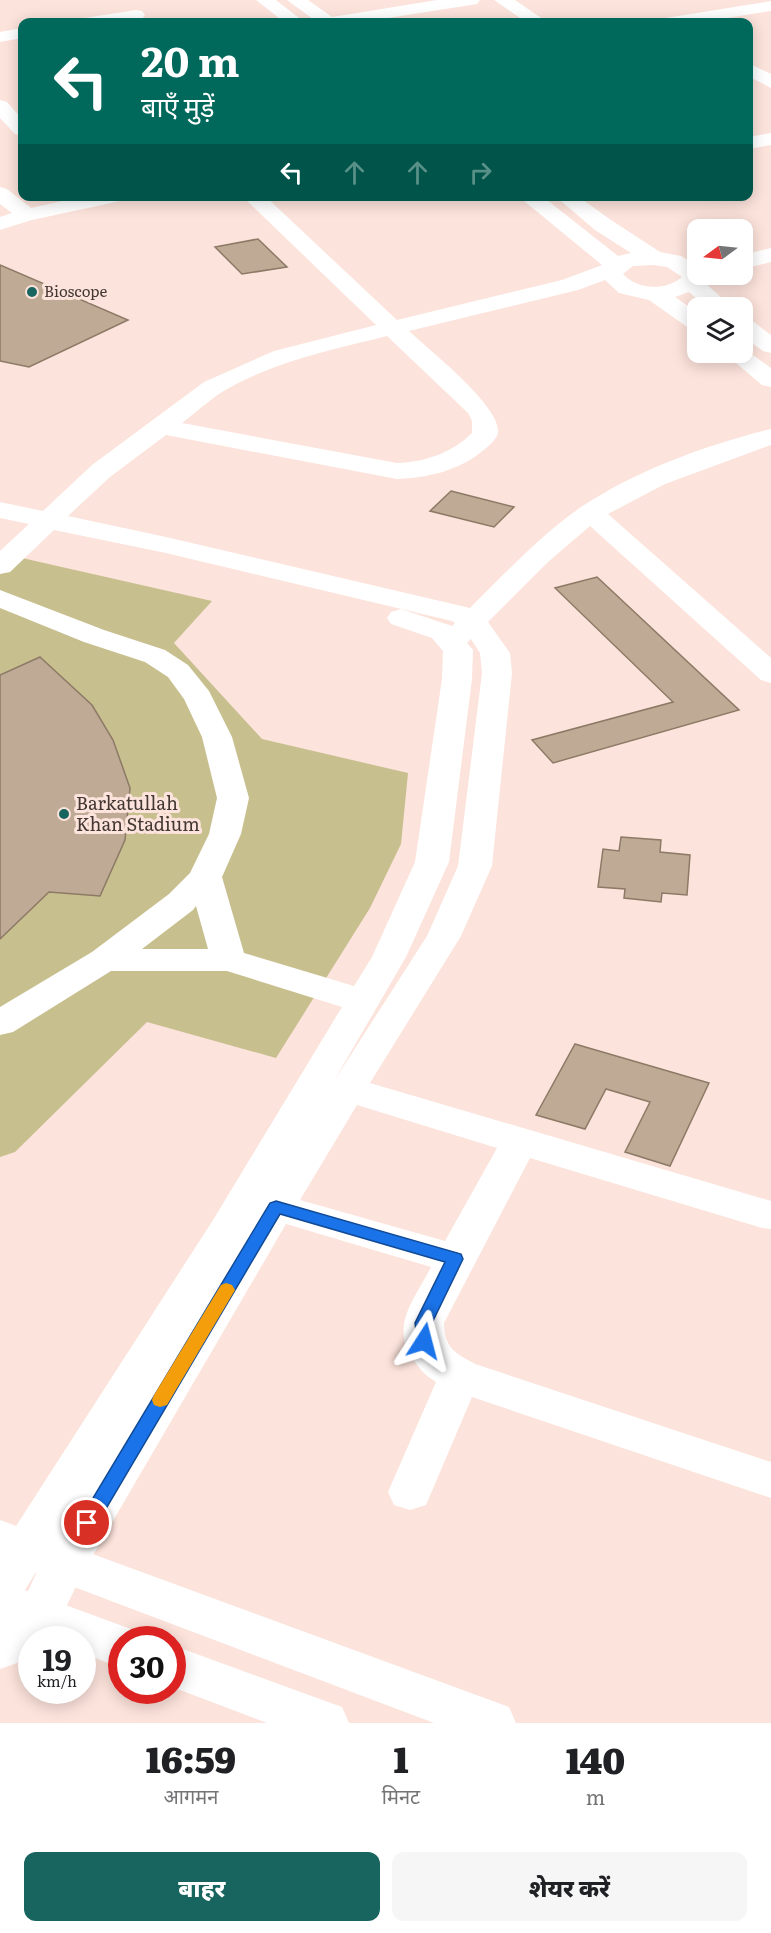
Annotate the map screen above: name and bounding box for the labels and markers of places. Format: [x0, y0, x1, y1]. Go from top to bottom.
place label: Bioscope [44, 279, 108, 302]
marker: Bioscope [25, 285, 39, 299]
place label: Barkatullah Khan Stadium [76, 789, 200, 837]
marker: Barkatullah Khan Stadium [57, 807, 71, 821]
pin [61, 1497, 112, 1548]

